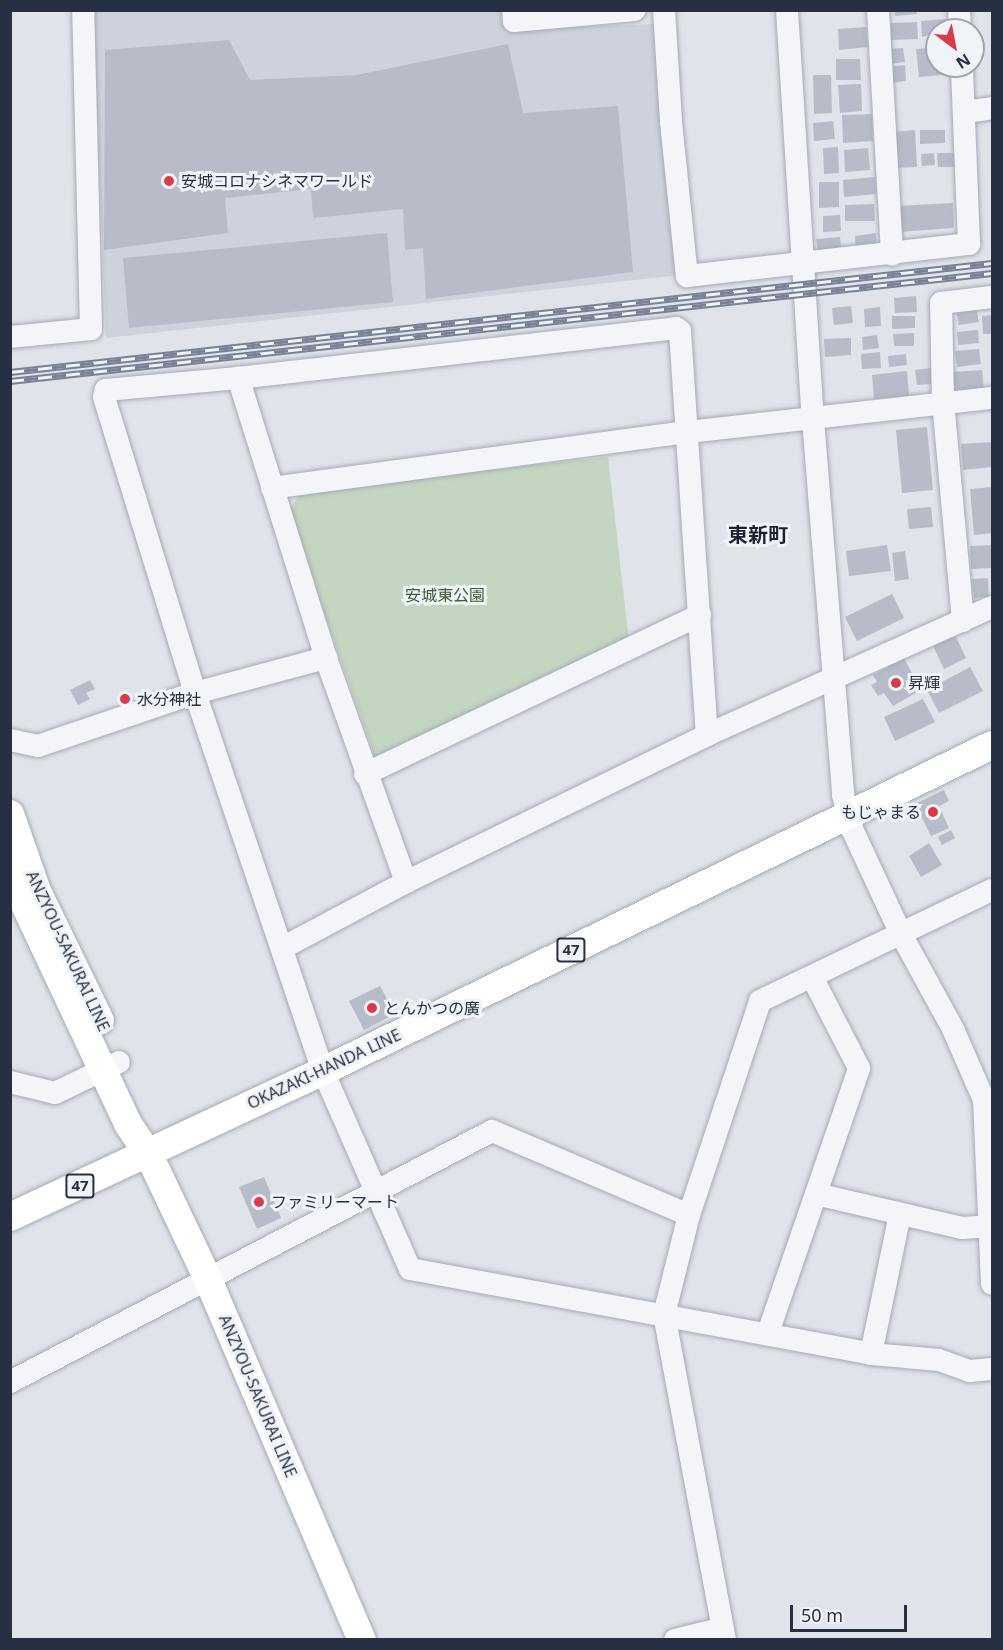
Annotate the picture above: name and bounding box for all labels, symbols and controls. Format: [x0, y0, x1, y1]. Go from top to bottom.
north arrow [925, 18, 985, 78]
text: N [952, 49, 975, 74]
place label: 安城コロナシネマワールド [181, 171, 373, 191]
marker: 安城コロナシネマワールド [162, 174, 176, 188]
district label: 東新町 [728, 522, 788, 546]
park label: 安城東公園 [405, 585, 485, 605]
place label: 昇輝 [908, 673, 940, 693]
marker: 昇輝 [889, 676, 903, 690]
place label: 水分神社 [137, 689, 201, 709]
marker: 水分神社 [118, 692, 132, 706]
place label: もじゃまる [841, 802, 921, 822]
marker: もじゃまる [926, 805, 940, 819]
street label: ANZYOU-SAKURAI LINE [22, 868, 114, 1034]
road number: 47 [556, 938, 586, 962]
place label: とんかつの廣 [384, 998, 480, 1018]
marker: とんかつの廣 [365, 1001, 379, 1015]
street label: OKAZAKI-HANDA LINE [244, 1025, 404, 1113]
road number: 47 [65, 1174, 95, 1198]
place label: ファミリーマート [271, 1192, 399, 1212]
marker: ファミリーマート [252, 1195, 266, 1209]
street label: ANZYOU-SAKURAI LINE [215, 1312, 301, 1480]
scale bar [793, 1593, 910, 1631]
text: 50 m [801, 1603, 843, 1627]

